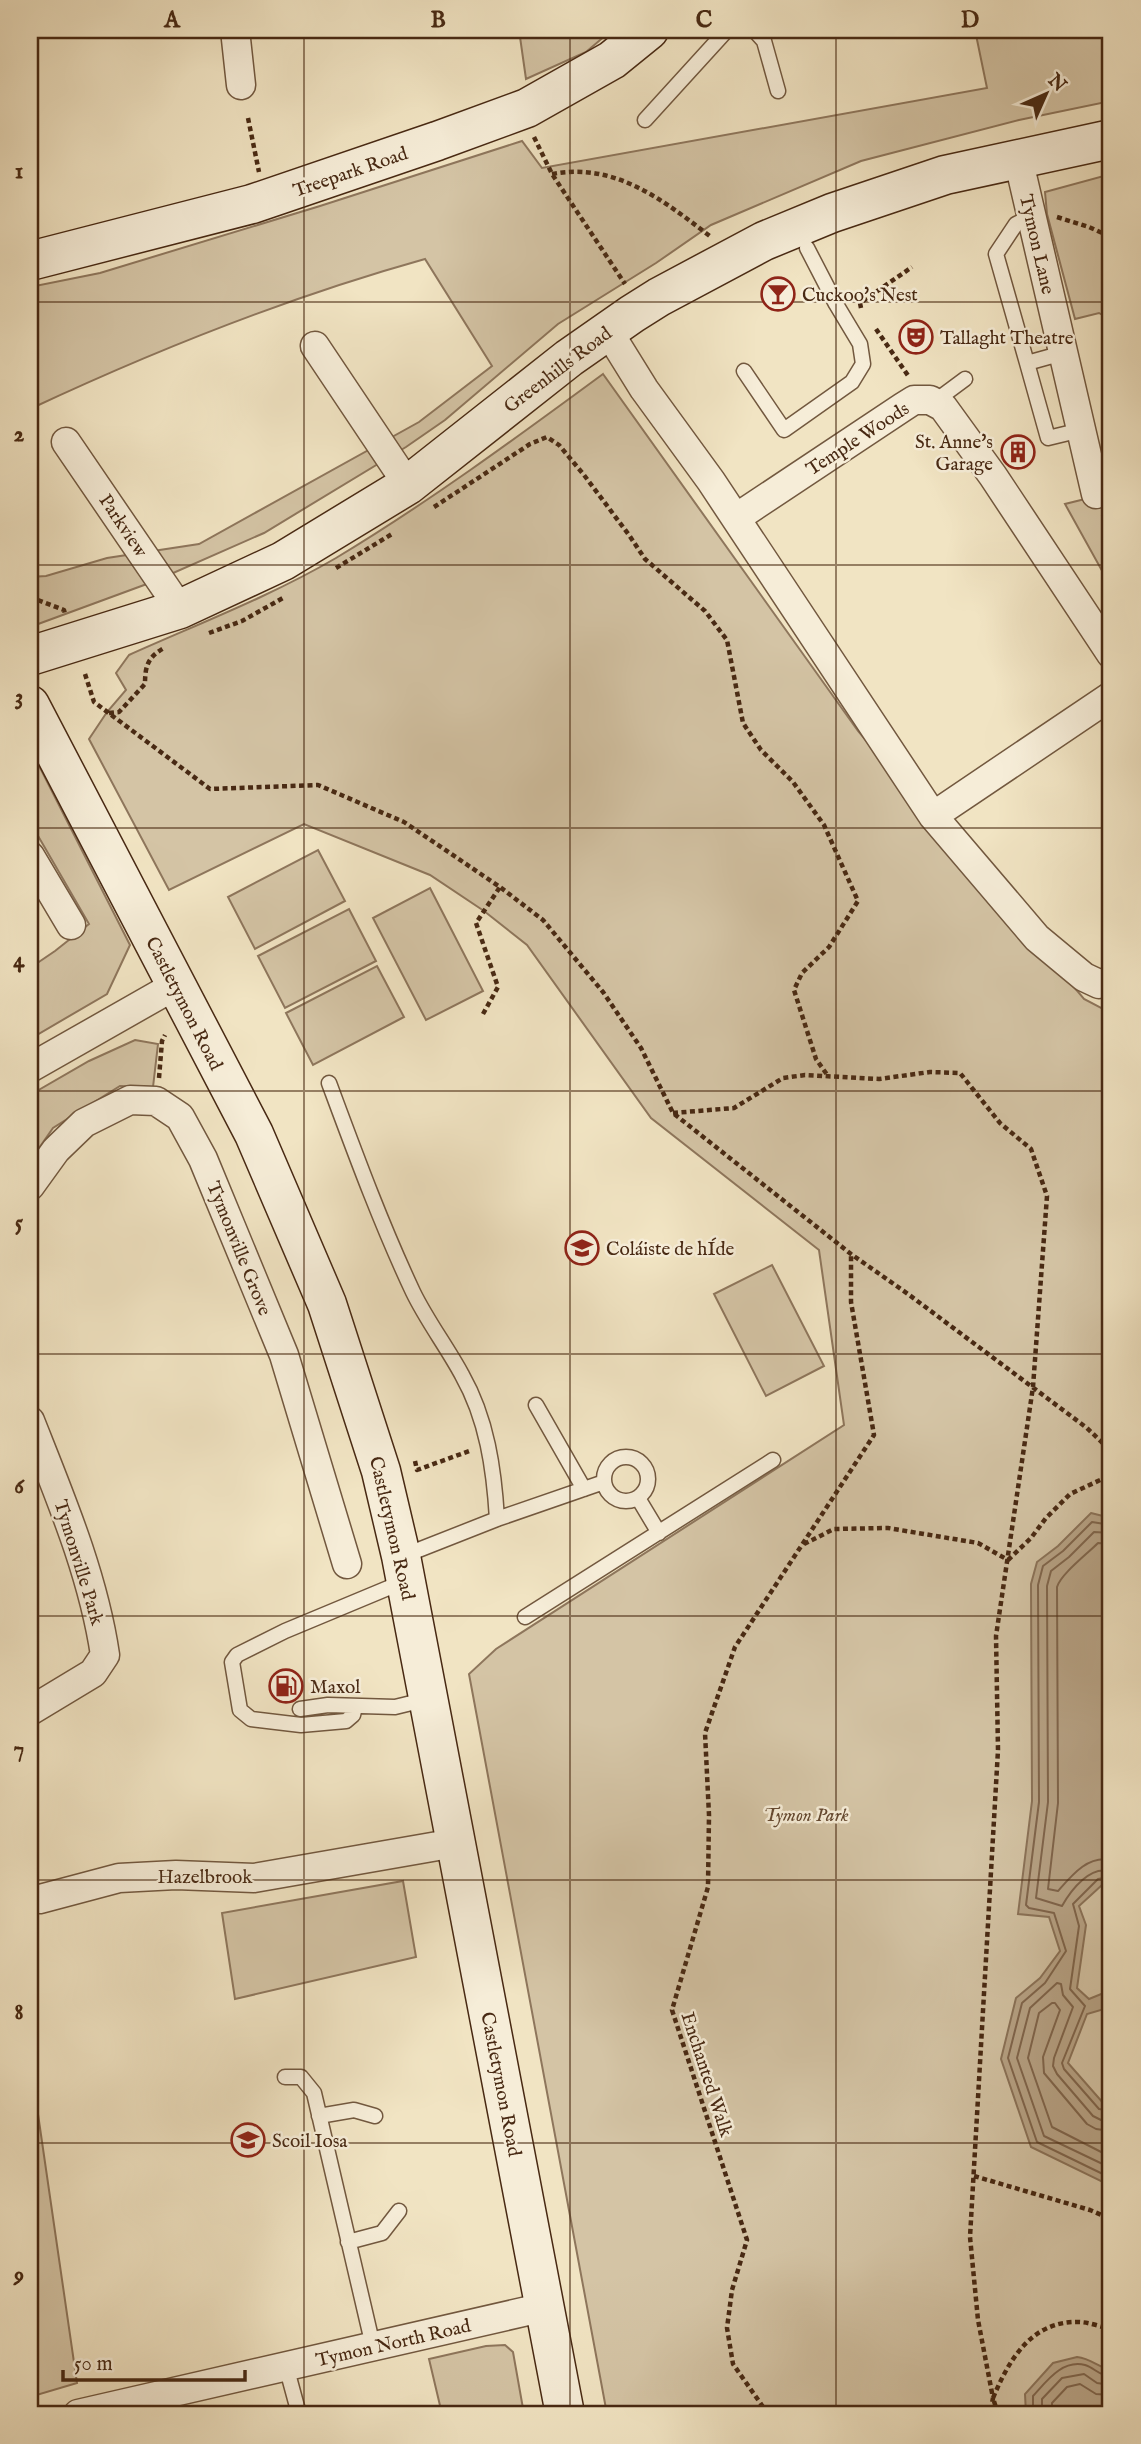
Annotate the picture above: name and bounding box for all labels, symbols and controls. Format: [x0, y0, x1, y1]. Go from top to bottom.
text: A [163, 6, 181, 35]
text: B [430, 6, 446, 35]
text: C [696, 6, 713, 35]
text: D [961, 6, 979, 35]
north arrow [1012, 60, 1082, 130]
text: N [1042, 68, 1071, 98]
street label: Treepark Road [290, 142, 412, 204]
text: 1 [15, 157, 23, 186]
street label: Tymon Lane [1013, 192, 1059, 297]
bar icon: Cuckoo's Nest [759, 275, 797, 313]
place label: Cuckoo's Nest [802, 284, 918, 308]
theatre icon: Tallaght Theatre [897, 318, 935, 356]
street label: Greenhills Road [499, 322, 618, 419]
place label: Tallaght Theatre [940, 327, 1074, 351]
street label: Temple Woods [802, 397, 914, 482]
text: 2 [14, 420, 25, 449]
place label: St. Anne's Garage [915, 431, 993, 477]
building icon: St. Anne's Garage [999, 433, 1037, 471]
street label: Parkview [93, 490, 152, 563]
text: 3 [15, 683, 23, 712]
street label: Castletymon Road [139, 933, 228, 1075]
text: 4 [13, 946, 25, 975]
street label: Tymonville Grove [200, 1178, 276, 1320]
text: 5 [15, 1209, 24, 1238]
school or university icon: Coláiste de hÍde [563, 1229, 601, 1267]
place label: Coláiste de hÍde [606, 1237, 735, 1262]
street label: Castletymon Road [363, 1454, 419, 1603]
text: 6 [14, 1472, 25, 1501]
street label: Tymonville Park [48, 1497, 109, 1629]
fuel station icon: Maxol [267, 1667, 305, 1705]
place label: Maxol [310, 1676, 361, 1700]
text: 7 [14, 1735, 24, 1764]
park label: Tymon Park [764, 1804, 849, 1828]
street label: Hazelbrook [158, 1866, 253, 1890]
text: 8 [14, 1998, 24, 2027]
street label: Enchanted Walk [675, 2009, 738, 2141]
street label: Castletymon Road [474, 2010, 526, 2160]
school or university icon: Scoil Iosa [229, 2121, 267, 2159]
place label: Scoil Iosa [272, 2130, 348, 2154]
text: 9 [13, 2261, 24, 2290]
street label: Tymon North Road [314, 2314, 474, 2373]
scale bar [63, 2339, 245, 2383]
text: 50 m [74, 2351, 113, 2378]

